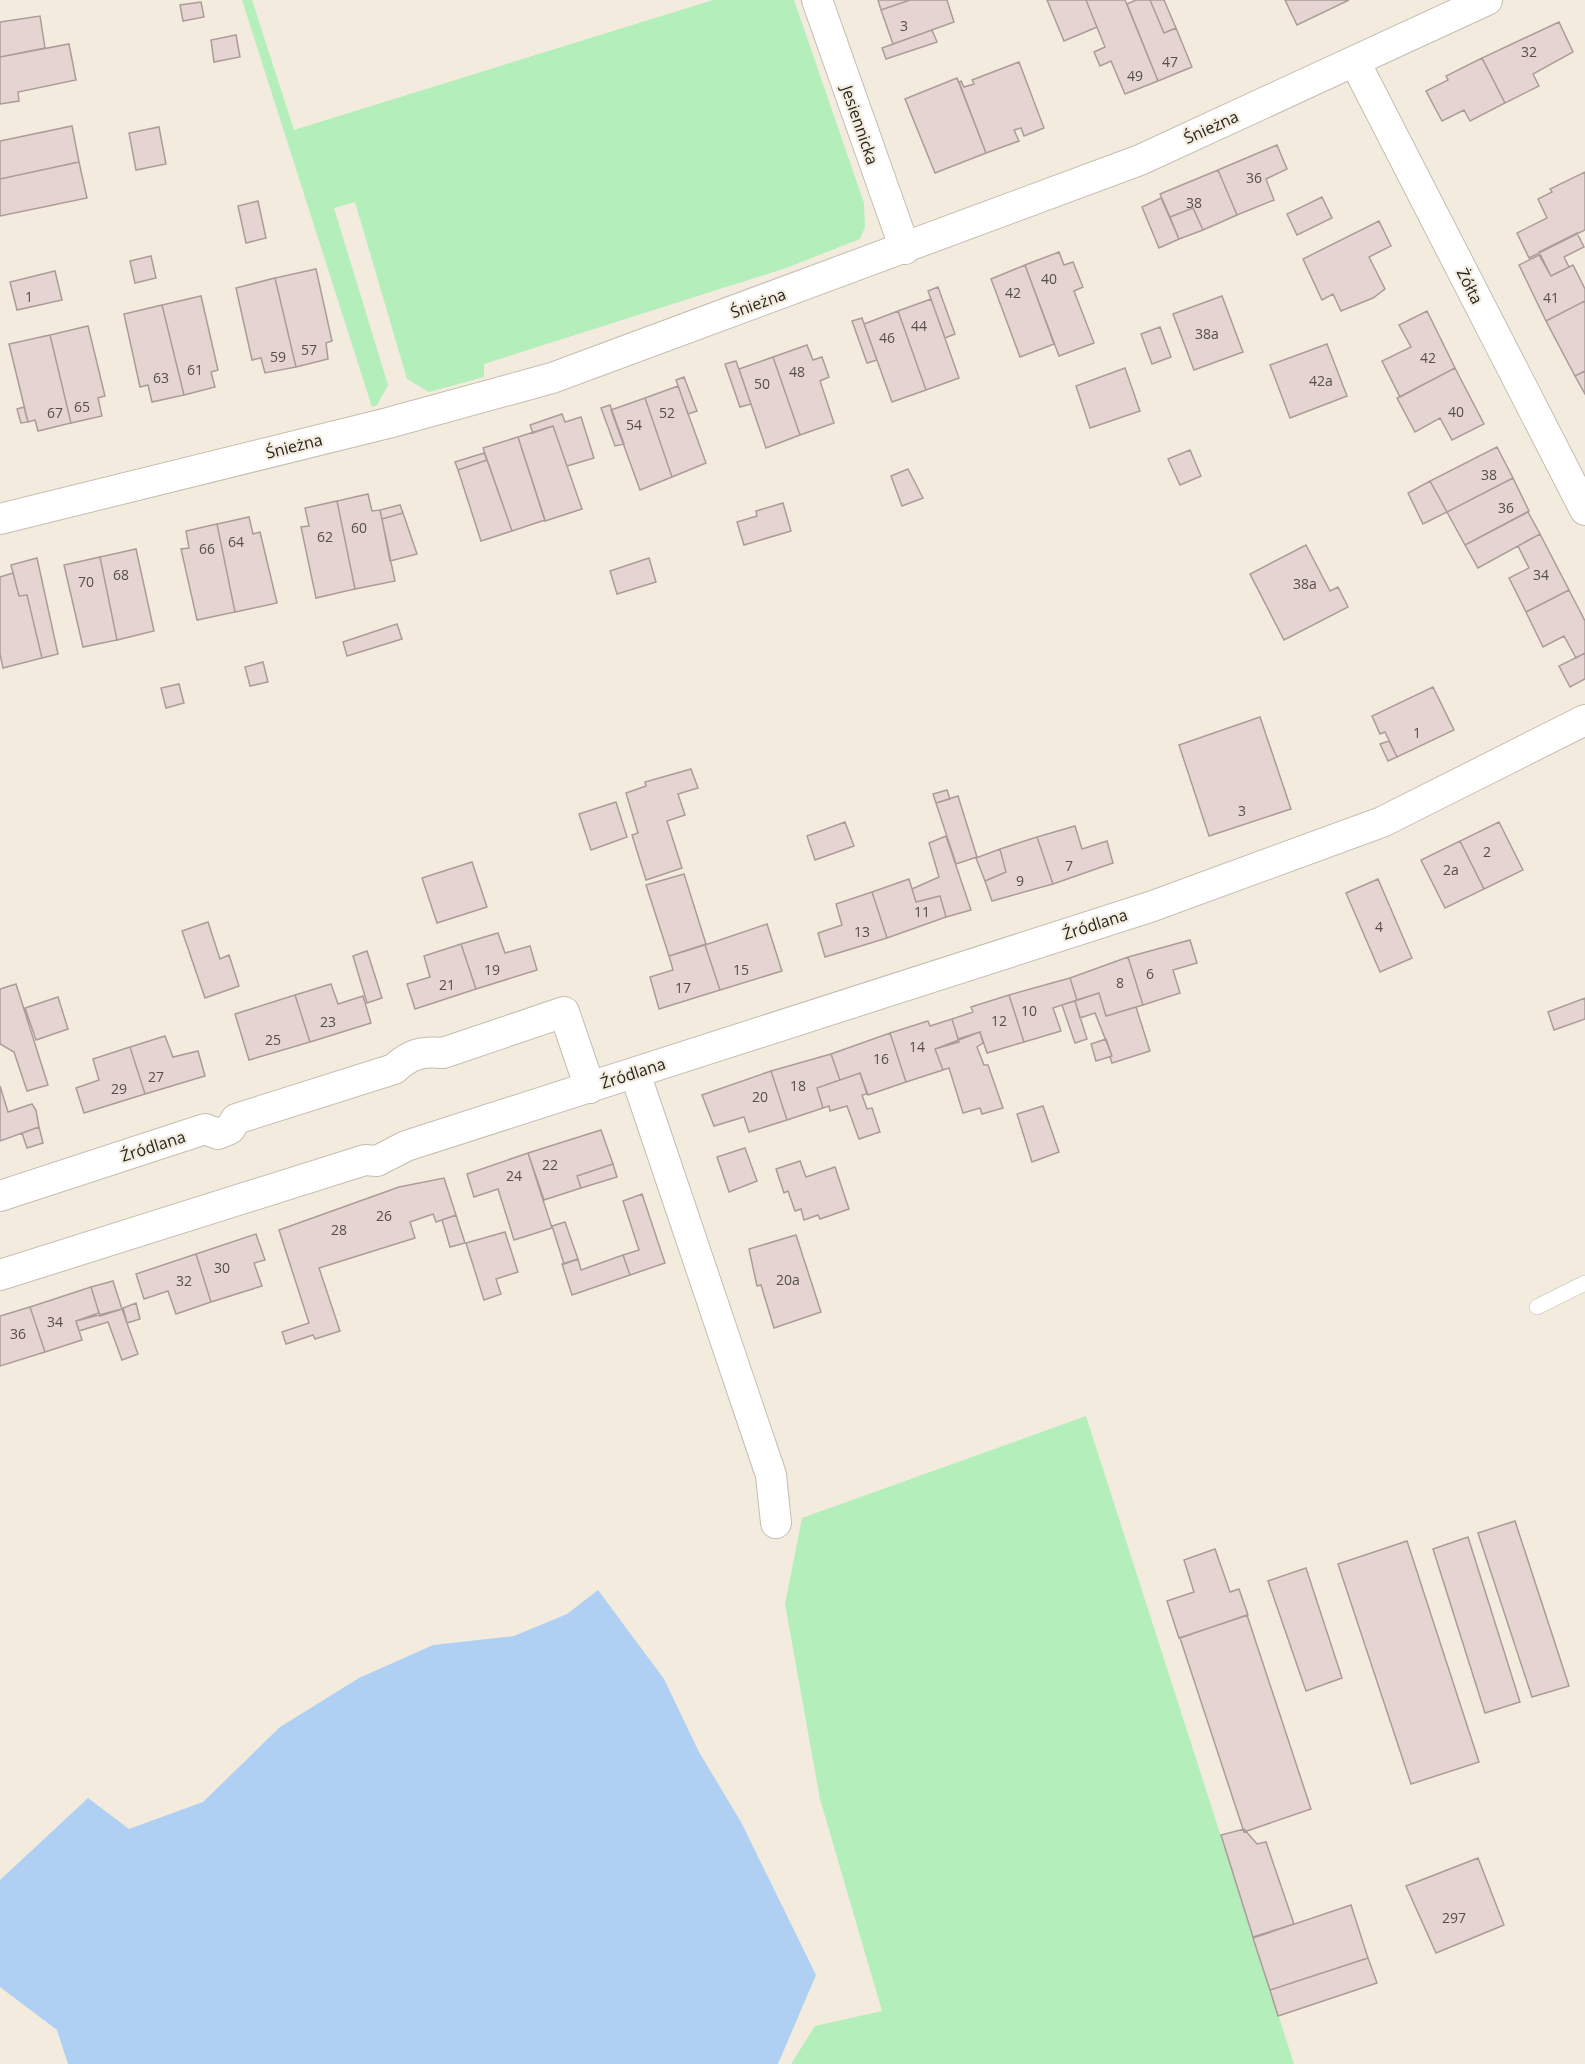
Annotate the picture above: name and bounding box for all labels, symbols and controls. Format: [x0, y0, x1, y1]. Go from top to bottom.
house number: 3 [900, 16, 908, 35]
house number: 32 [1521, 42, 1537, 61]
house number: 47 [1162, 52, 1178, 71]
house number: 49 [1127, 66, 1143, 85]
street label: Jesiennicka [836, 80, 884, 168]
street label: Śnieżna [1180, 105, 1242, 149]
house number: 36 [1246, 168, 1262, 187]
house number: 38 [1186, 193, 1202, 212]
street label: Żółta [1452, 264, 1488, 308]
house number: 40 [1041, 269, 1057, 288]
street label: Śnieżna [727, 283, 789, 323]
house number: 42 [1005, 283, 1021, 302]
house number: 1 [25, 287, 33, 306]
house number: 41 [1543, 288, 1559, 307]
house number: 44 [911, 316, 927, 335]
house number: 38a [1195, 324, 1219, 343]
house number: 46 [879, 328, 895, 347]
house number: 57 [301, 340, 317, 359]
house number: 59 [270, 347, 286, 366]
house number: 42 [1420, 348, 1436, 367]
house number: 61 [187, 360, 203, 379]
house number: 48 [789, 362, 805, 381]
house number: 63 [153, 368, 169, 387]
house number: 42a [1309, 371, 1333, 390]
house number: 50 [754, 374, 770, 393]
house number: 65 [74, 397, 90, 416]
house number: 40 [1448, 402, 1464, 421]
house number: 67 [47, 403, 63, 422]
house number: 52 [659, 403, 675, 422]
house number: 54 [626, 415, 642, 434]
street label: Śnieżna [263, 428, 325, 464]
house number: 38 [1481, 465, 1497, 484]
house number: 36 [1498, 498, 1514, 517]
house number: 60 [351, 518, 367, 537]
house number: 62 [317, 527, 333, 546]
house number: 64 [228, 532, 244, 551]
house number: 66 [199, 539, 215, 558]
house number: 68 [113, 565, 129, 584]
house number: 34 [1533, 565, 1549, 584]
house number: 70 [78, 572, 94, 591]
house number: 38a [1293, 574, 1317, 593]
house number: 1 [1413, 723, 1421, 742]
house number: 3 [1238, 801, 1246, 820]
house number: 2 [1483, 842, 1491, 861]
house number: 7 [1065, 856, 1073, 875]
house number: 2a [1443, 860, 1459, 879]
house number: 9 [1016, 871, 1024, 890]
house number: 11 [914, 902, 930, 921]
street label: Źródlana [1060, 903, 1130, 945]
house number: 4 [1375, 917, 1383, 936]
house number: 13 [854, 922, 870, 941]
house number: 19 [484, 960, 500, 979]
house number: 15 [733, 960, 749, 979]
house number: 6 [1146, 964, 1154, 983]
house number: 8 [1116, 973, 1124, 992]
house number: 21 [439, 975, 455, 994]
house number: 17 [675, 978, 691, 997]
house number: 10 [1021, 1001, 1037, 1020]
house number: 12 [991, 1011, 1007, 1030]
house number: 23 [320, 1012, 336, 1031]
house number: 25 [265, 1030, 281, 1049]
house number: 14 [909, 1037, 925, 1056]
house number: 16 [873, 1049, 889, 1068]
street label: Źródlana [598, 1052, 668, 1094]
house number: 27 [148, 1067, 164, 1086]
house number: 18 [790, 1076, 806, 1095]
house number: 29 [111, 1079, 127, 1098]
house number: 20 [752, 1087, 768, 1106]
street label: Źródlana [118, 1125, 188, 1167]
house number: 22 [542, 1155, 558, 1174]
house number: 24 [506, 1166, 522, 1185]
house number: 26 [376, 1206, 392, 1225]
house number: 28 [331, 1220, 347, 1239]
house number: 30 [214, 1258, 230, 1277]
house number: 20a [776, 1270, 800, 1289]
house number: 32 [176, 1271, 192, 1290]
house number: 34 [47, 1312, 63, 1331]
house number: 36 [10, 1324, 26, 1343]
house number: 297 [1442, 1908, 1466, 1927]

